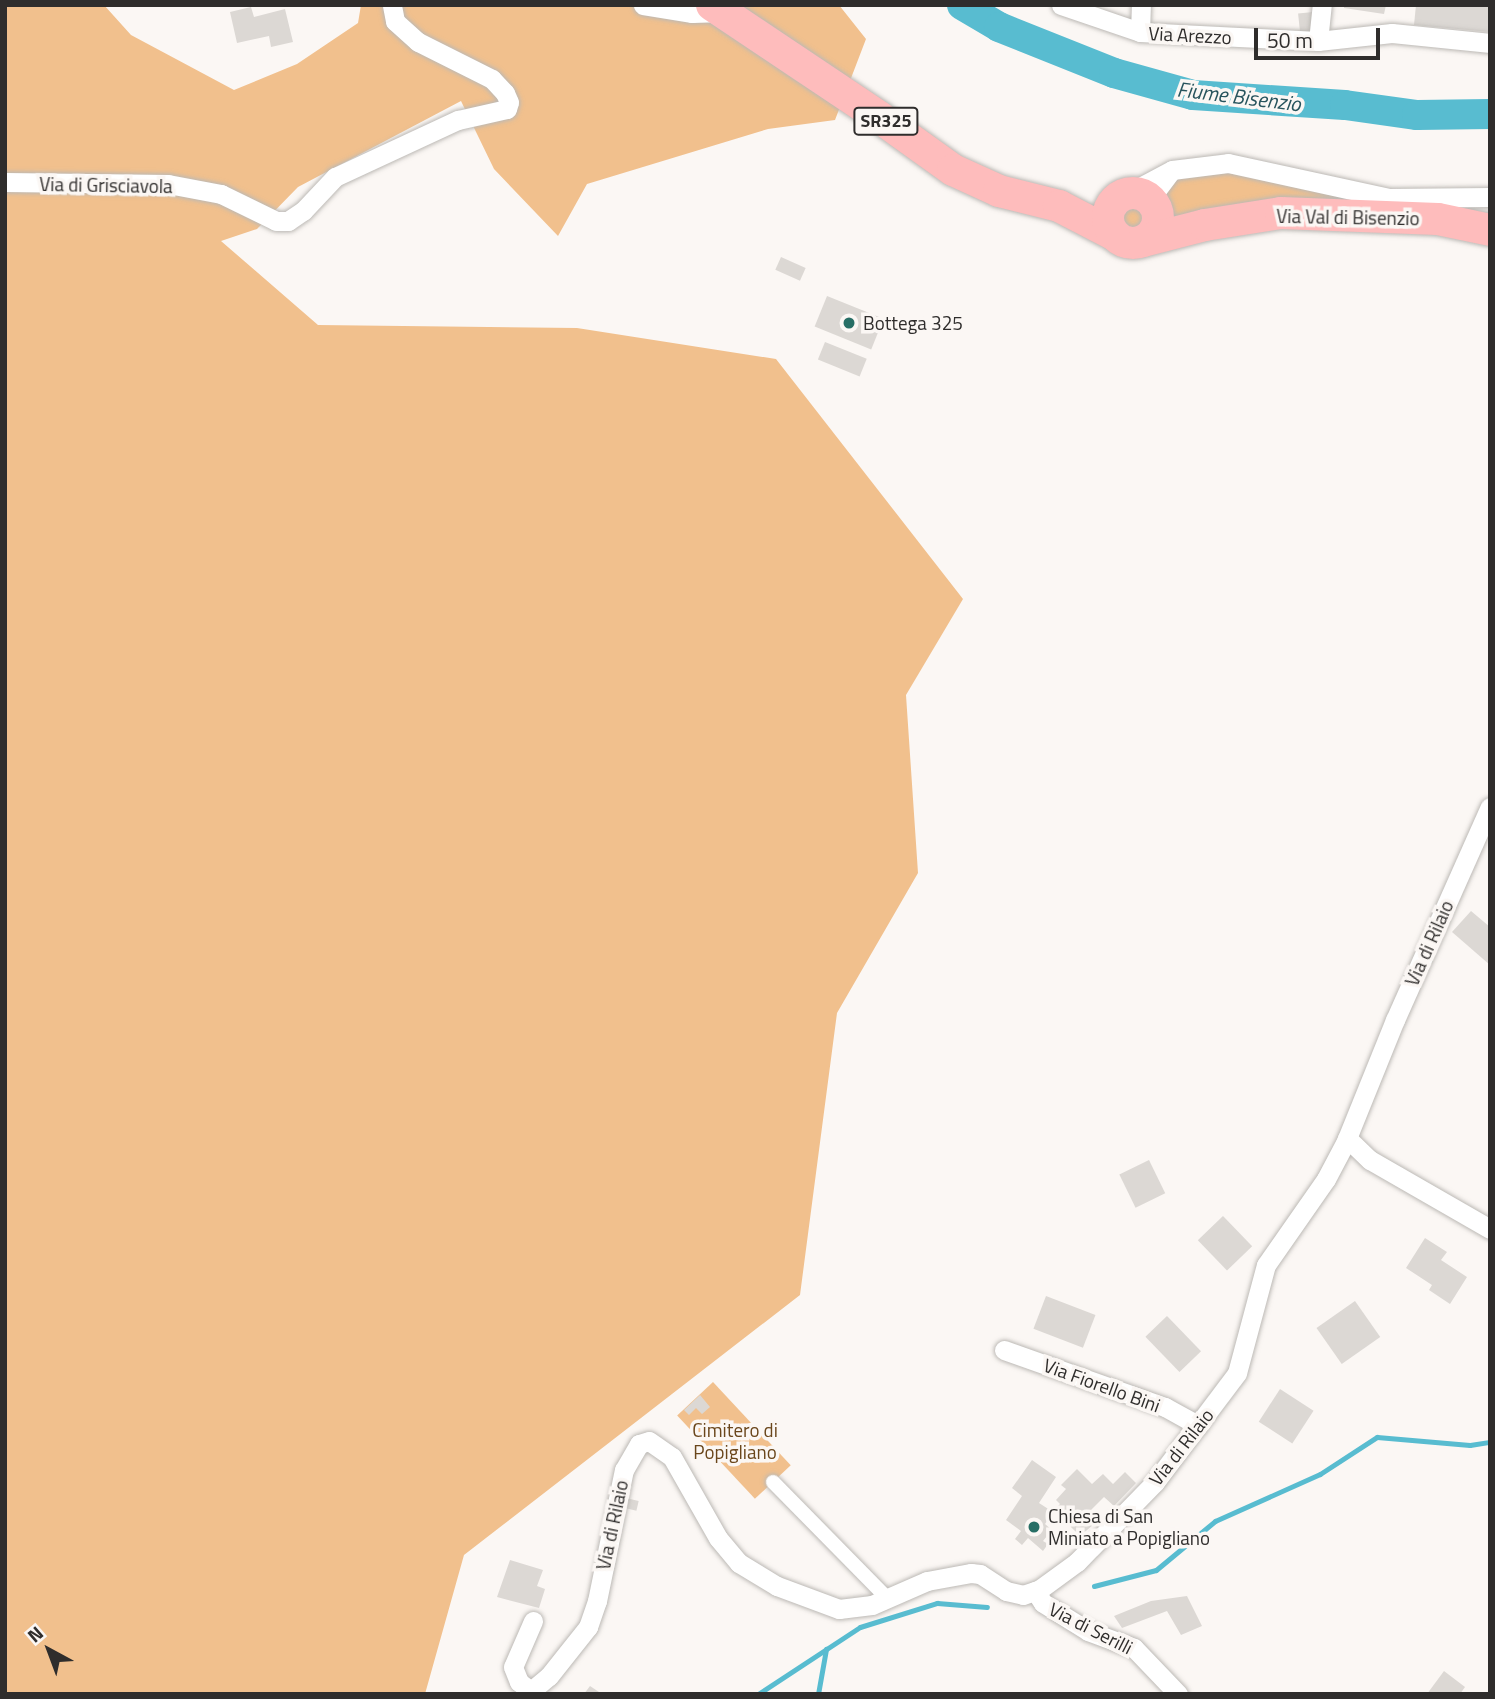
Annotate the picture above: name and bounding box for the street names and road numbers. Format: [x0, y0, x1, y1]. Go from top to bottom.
street label: Via Arezzo [1148, 21, 1232, 49]
road number: SR325 [853, 106, 919, 136]
street label: Via di Grisciavola [39, 172, 173, 198]
street label: Via Val di Bisenzio [1276, 204, 1420, 230]
street label: Via di Rilaio [1400, 897, 1458, 989]
street label: Via Fiorello Bini [1041, 1353, 1163, 1417]
street label: Via di Rilaio [1144, 1404, 1218, 1490]
street label: Via di Rilaio [591, 1478, 633, 1572]
street label: Via di Serilli [1045, 1597, 1137, 1659]

